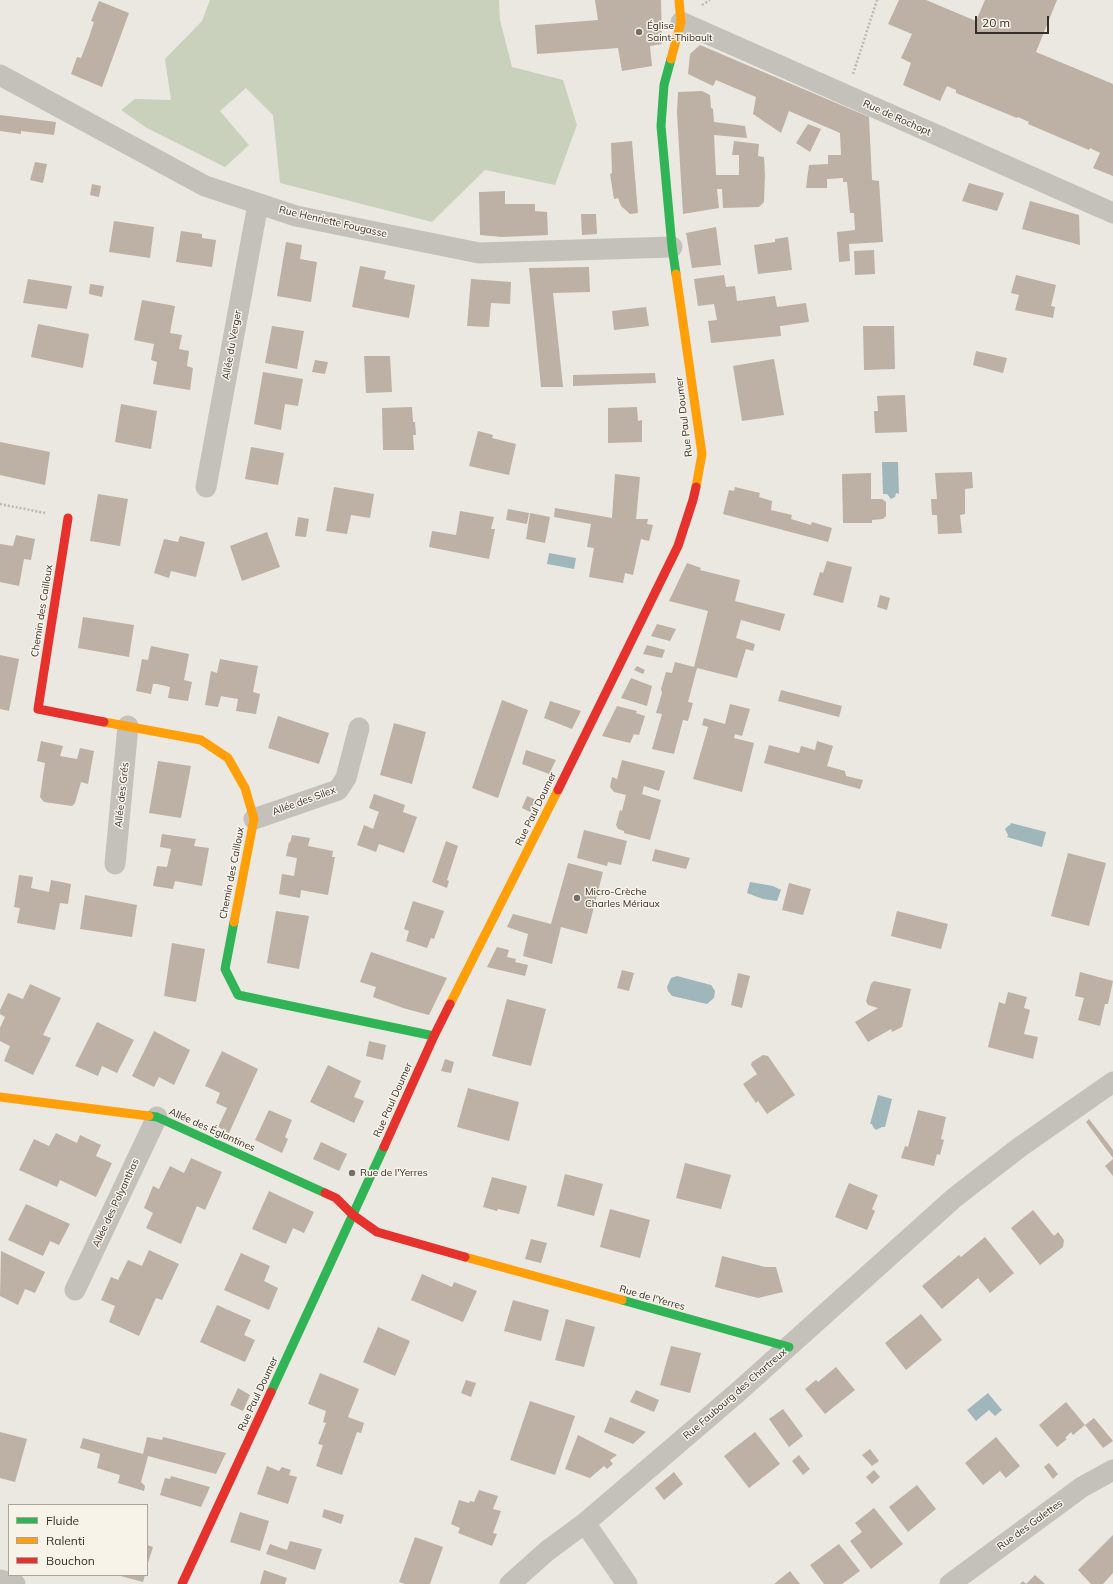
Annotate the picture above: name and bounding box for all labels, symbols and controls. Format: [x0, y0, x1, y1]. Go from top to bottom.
scale bar [977, 8, 1051, 34]
text: 20 m [982, 15, 1010, 30]
place label: Église Saint-Thibault [647, 20, 713, 44]
marker: Église Saint-Thibault [634, 27, 644, 37]
street label: Rue de Rochopt [861, 98, 933, 138]
street label: Rue Henriette Fougasse [278, 204, 388, 240]
street label: Allée du Verger [220, 309, 244, 381]
street label: Rue Paul Doumer [673, 376, 695, 458]
street label: Chemin des Cailloux [29, 564, 55, 658]
street label: Allée des Grés [113, 762, 131, 828]
street label: Rue Paul Doumer [513, 770, 559, 848]
street label: Allée des Silex [271, 784, 337, 818]
street label: Chemin des Cailloux [217, 826, 247, 920]
place label: Micro-Crèche Charles Mériaux [585, 886, 660, 910]
marker: Micro-Crèche Charles Mériaux [572, 893, 582, 903]
street label: Rue Paul Doumer [371, 1061, 415, 1139]
street label: Allée des Églantines [167, 1106, 257, 1154]
street label: Allée des Polyanthas [90, 1157, 142, 1249]
place label: Rue de l'Yerres [360, 1167, 428, 1179]
marker: Rue de l'Yerres [347, 1168, 357, 1178]
street label: Rue de l'Yerres [618, 1283, 686, 1313]
street label: Rue Faubourg des Chartreux [681, 1346, 789, 1442]
street label: Rue Paul Doumer [236, 1355, 280, 1433]
street label: Rue des Galettes [995, 1497, 1065, 1553]
legend [8, 1504, 148, 1576]
text: Fluide [46, 1513, 79, 1528]
text: Ralenti [46, 1533, 85, 1548]
text: Bouchon [46, 1553, 95, 1568]

